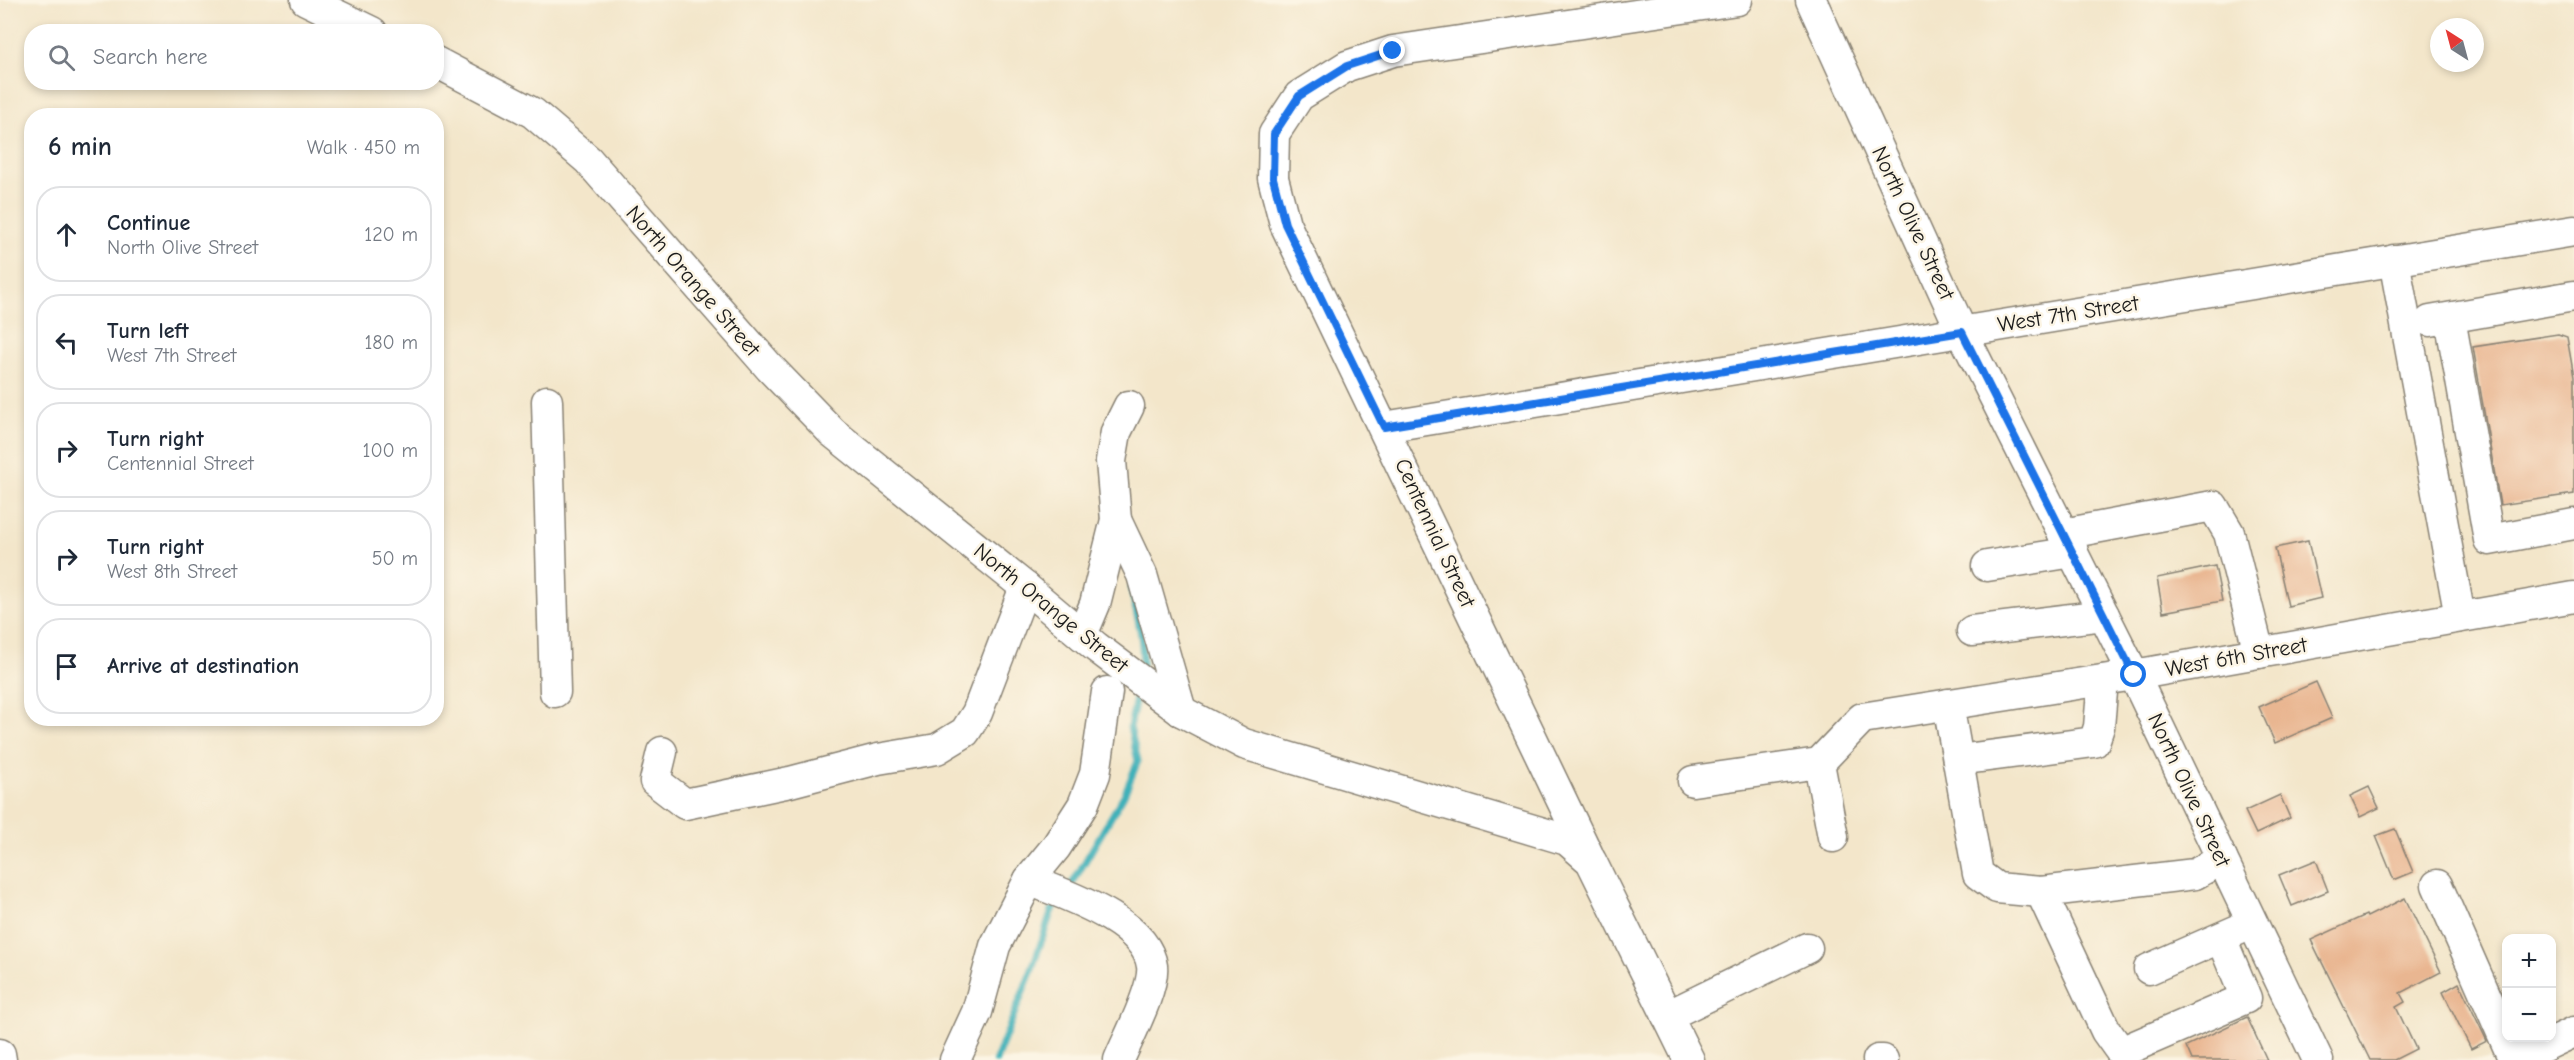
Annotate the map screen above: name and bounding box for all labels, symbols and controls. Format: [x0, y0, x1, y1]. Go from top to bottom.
north arrow [2430, 18, 2484, 72]
search box [24, 24, 444, 90]
route end [1379, 37, 1405, 63]
icon: search [45, 41, 78, 74]
text: Search here [93, 44, 208, 70]
text: 6 min [48, 132, 112, 162]
text: Walk · 450 m [307, 136, 420, 159]
street label: North Olive Street [1866, 142, 1960, 305]
street label: North Orange Street [620, 200, 766, 362]
text: Continue [107, 210, 190, 236]
icon: ahead [50, 218, 83, 251]
text: 120 m [364, 223, 418, 246]
text: North Olive Street [107, 236, 258, 259]
street label: West 7th Street [1996, 290, 2141, 338]
text: Turn left [107, 318, 189, 344]
icon: left [50, 326, 83, 359]
text: 180 m [364, 331, 418, 354]
text: West 7th Street [107, 344, 236, 367]
text: Turn right [107, 426, 204, 452]
icon: right [50, 434, 83, 467]
text: 100 m [363, 439, 418, 462]
text: Centennial Street [107, 452, 254, 475]
street label: Centennial Street [1389, 454, 1481, 612]
text: Turn right [107, 534, 204, 560]
street label: North Orange Street [968, 538, 1134, 679]
icon: right [50, 542, 83, 575]
text: 50 m [372, 547, 418, 570]
text: West 8th Street [107, 560, 237, 583]
street label: West 6th Street [2163, 632, 2310, 682]
icon: arrive [50, 650, 83, 683]
text: Arrive at destination [107, 653, 299, 679]
route start [2120, 661, 2146, 687]
street label: North Olive Street [2142, 709, 2236, 872]
map controls [2502, 934, 2556, 1042]
button: + [2502, 934, 2556, 988]
button: − [2502, 988, 2556, 1042]

